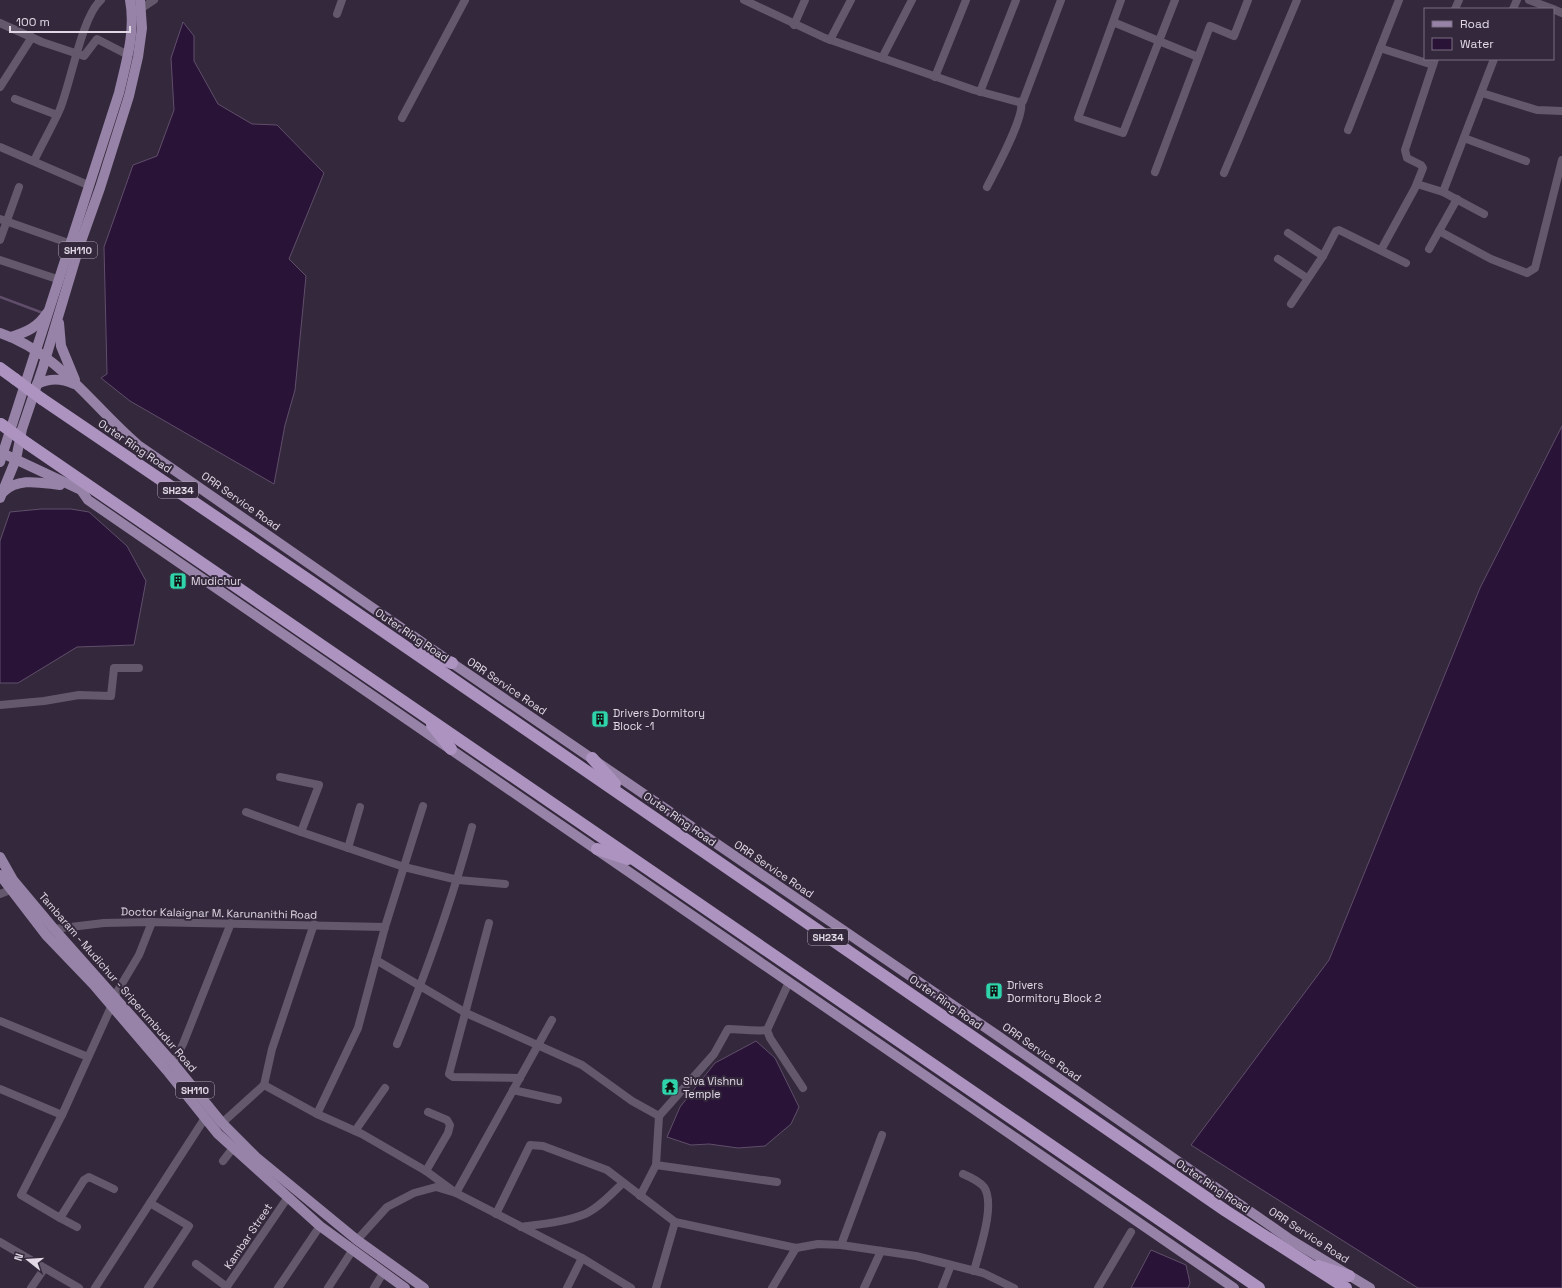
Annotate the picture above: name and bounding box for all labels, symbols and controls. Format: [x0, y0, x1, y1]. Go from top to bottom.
scale bar [10, 8, 130, 34]
legend [1424, 8, 1554, 60]
text: 100 m [16, 14, 50, 30]
text: Road [1460, 16, 1489, 32]
text: Water [1460, 36, 1494, 52]
road number: SH110 [59, 242, 97, 258]
street label: Outer Ring Road [96, 416, 174, 476]
street label: ORR Service Road [199, 469, 283, 533]
road number: SH234 [158, 482, 198, 498]
building icon: Mudichur [168, 571, 188, 591]
place label: Mudichur [191, 574, 241, 588]
street label: Outer Ring Road [373, 605, 451, 665]
street label: ORR Service Road [465, 654, 549, 718]
place label: Drivers Dormitory Block -1 [613, 706, 705, 733]
building icon: Drivers Dormitory Block -1 [590, 709, 610, 729]
street label: Outer Ring Road [641, 789, 719, 849]
street label: ORR Service Road [732, 837, 816, 901]
street label: Tambaram - Mudichur - Sriperumbudur Road [36, 889, 200, 1075]
street label: Doctor Kalaignar M. Karunanithi Road [121, 904, 317, 922]
road number: SH234 [808, 929, 848, 945]
street label: Outer Ring Road [907, 972, 985, 1032]
place label: Drivers Dormitory Block 2 [1007, 978, 1102, 1005]
building icon: Drivers Dormitory Block 2 [984, 981, 1004, 1001]
street label: ORR Service Road [1000, 1020, 1084, 1084]
place label: Siva Vishnu Temple [683, 1074, 743, 1101]
temple icon: Siva Vishnu Temple [660, 1077, 680, 1097]
road number: SH110 [176, 1082, 214, 1098]
street label: Outer Ring Road [1174, 1156, 1252, 1216]
street label: Kambar Street [221, 1200, 275, 1272]
street label: ORR Service Road [1266, 1204, 1352, 1266]
north arrow [8, 1240, 48, 1280]
text: N [11, 1252, 26, 1263]

